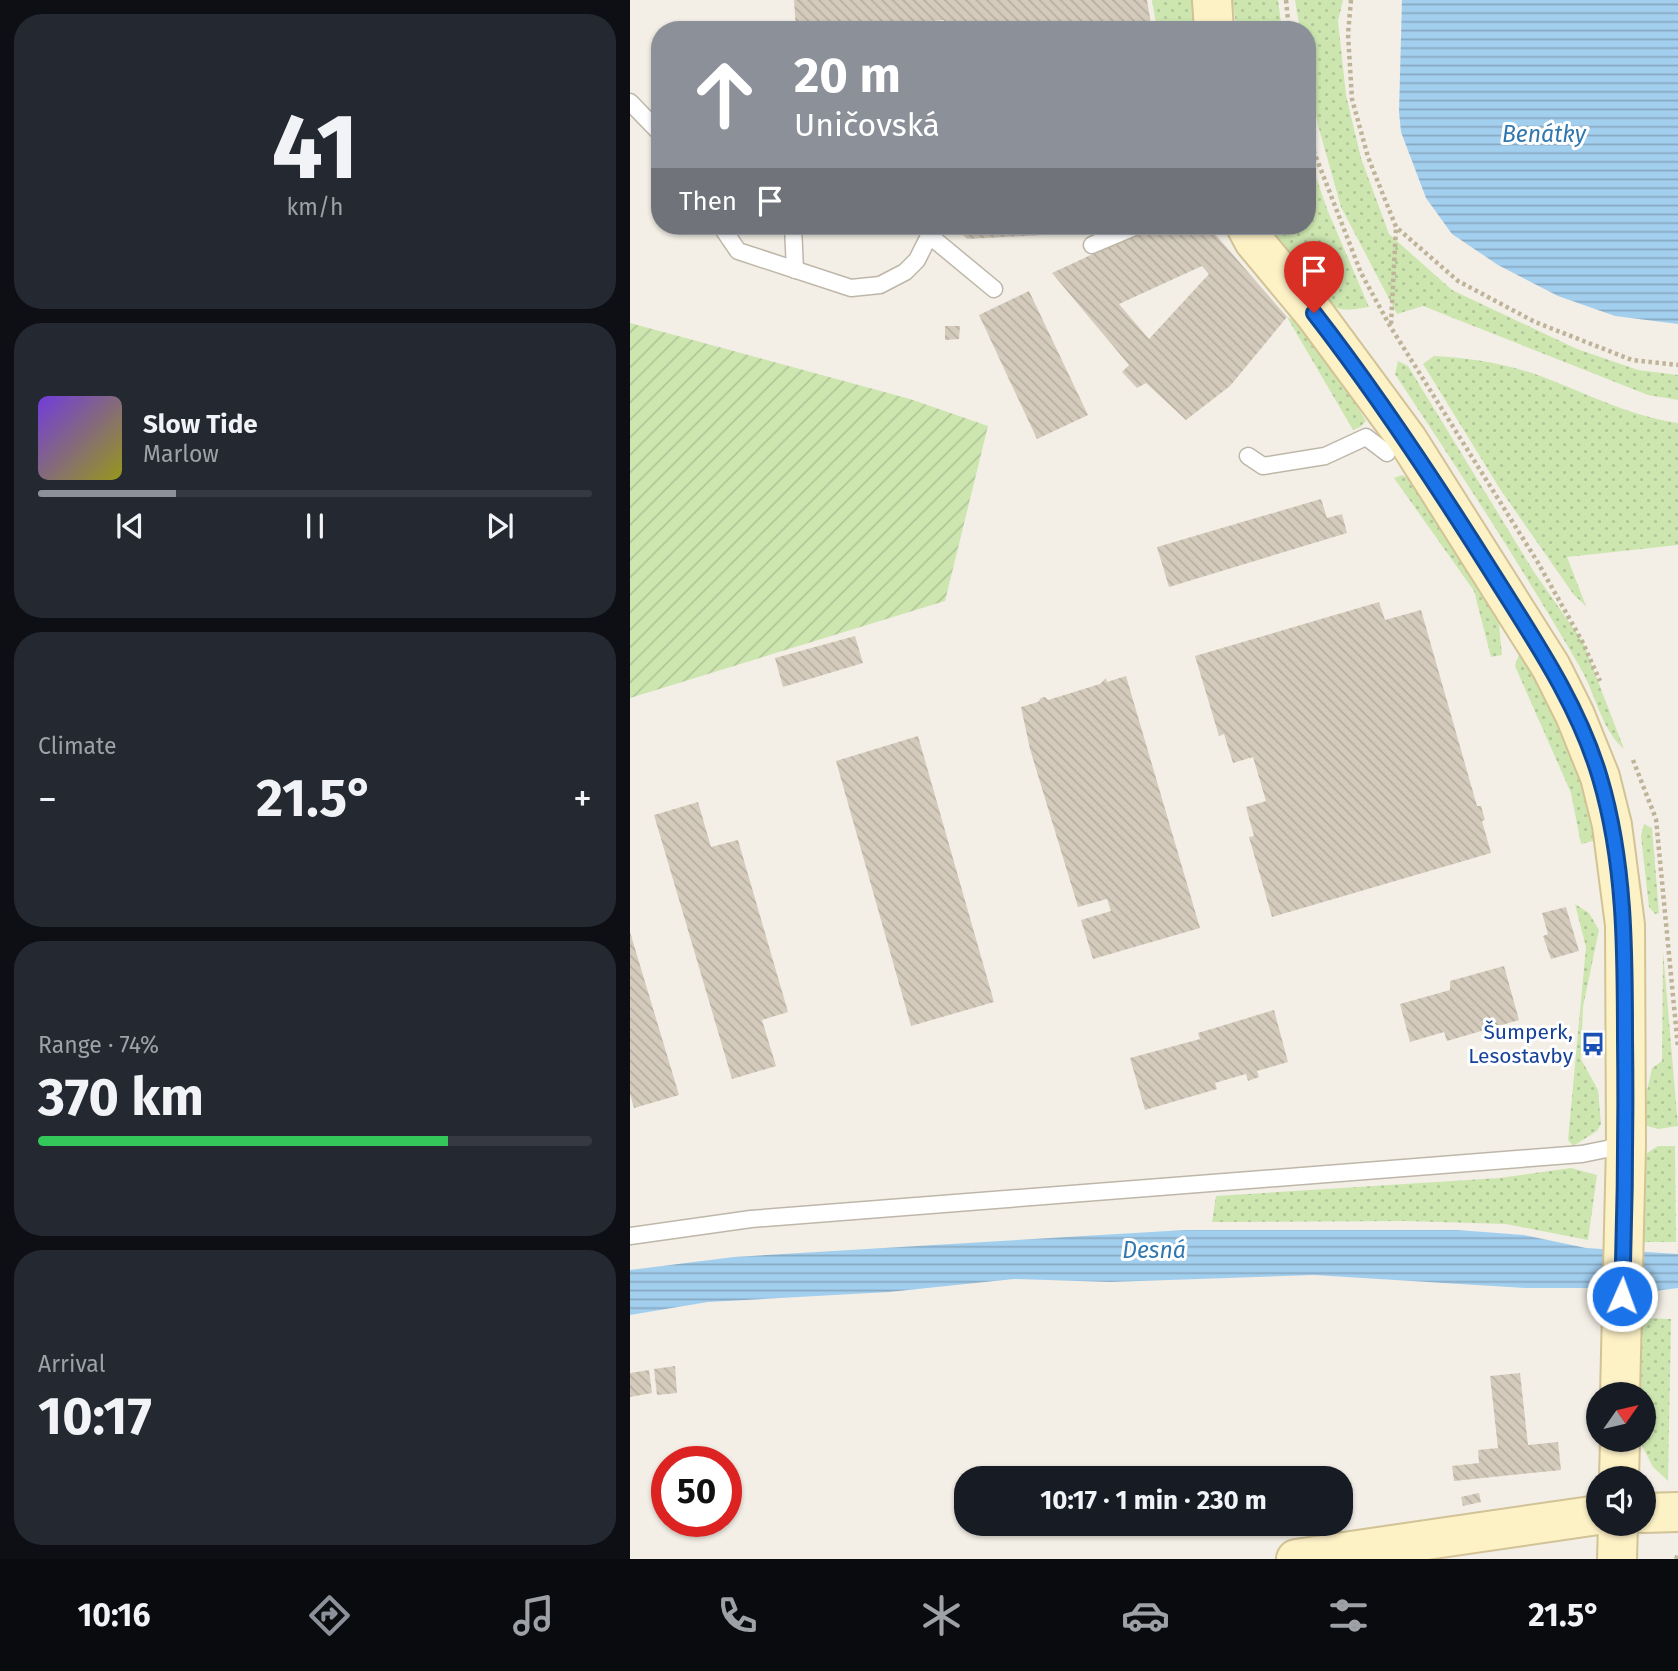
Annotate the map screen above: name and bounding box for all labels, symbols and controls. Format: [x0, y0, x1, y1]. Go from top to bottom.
text: 20 m [794, 46, 901, 105]
icon: ahead [679, 49, 770, 140]
text: 41 [271, 93, 359, 202]
text: Uničovská [794, 106, 940, 144]
water label: Benátky [1502, 120, 1587, 148]
icon: arrive [751, 182, 789, 220]
text: Then [679, 186, 737, 217]
text: km/h [287, 193, 343, 221]
pin [1284, 241, 1344, 313]
icon: arrive [1295, 252, 1333, 290]
text: Slow Tide [143, 409, 258, 440]
text: Marlow [143, 440, 219, 468]
icon: previous [111, 507, 149, 545]
icon: pause [296, 507, 334, 545]
icon: next [481, 507, 519, 545]
text: Climate [38, 732, 117, 760]
text: 21.5° [256, 767, 374, 830]
text: − [38, 776, 57, 822]
text: + [573, 776, 592, 822]
place label: Šumperk, Lesostavby [1468, 1019, 1574, 1069]
bus stop icon: Šumperk, Lesostavby [1579, 1030, 1607, 1058]
text: Range · 74% [38, 1031, 159, 1059]
text: 370 km [38, 1066, 204, 1129]
water label: Desná [1122, 1236, 1186, 1264]
position arrow [1585, 1259, 1659, 1333]
text: Arrival [38, 1350, 105, 1378]
north arrow [1586, 1382, 1656, 1452]
map controls [1586, 1382, 1656, 1536]
text: 10:17 [38, 1385, 152, 1448]
speed limit sign: 50 [651, 1446, 742, 1537]
button: sound [1586, 1466, 1656, 1536]
text: 10:17 · 1 min · 230 m [1040, 1485, 1267, 1516]
icon: directions [305, 1591, 354, 1640]
icon: music [509, 1591, 558, 1640]
icon: phone [713, 1591, 762, 1640]
icon: climate [917, 1591, 966, 1640]
icon: car [1121, 1591, 1170, 1640]
icon: filters [1324, 1591, 1373, 1640]
text: 10:16 [77, 1596, 150, 1634]
text: 21.5° [1528, 1596, 1600, 1634]

